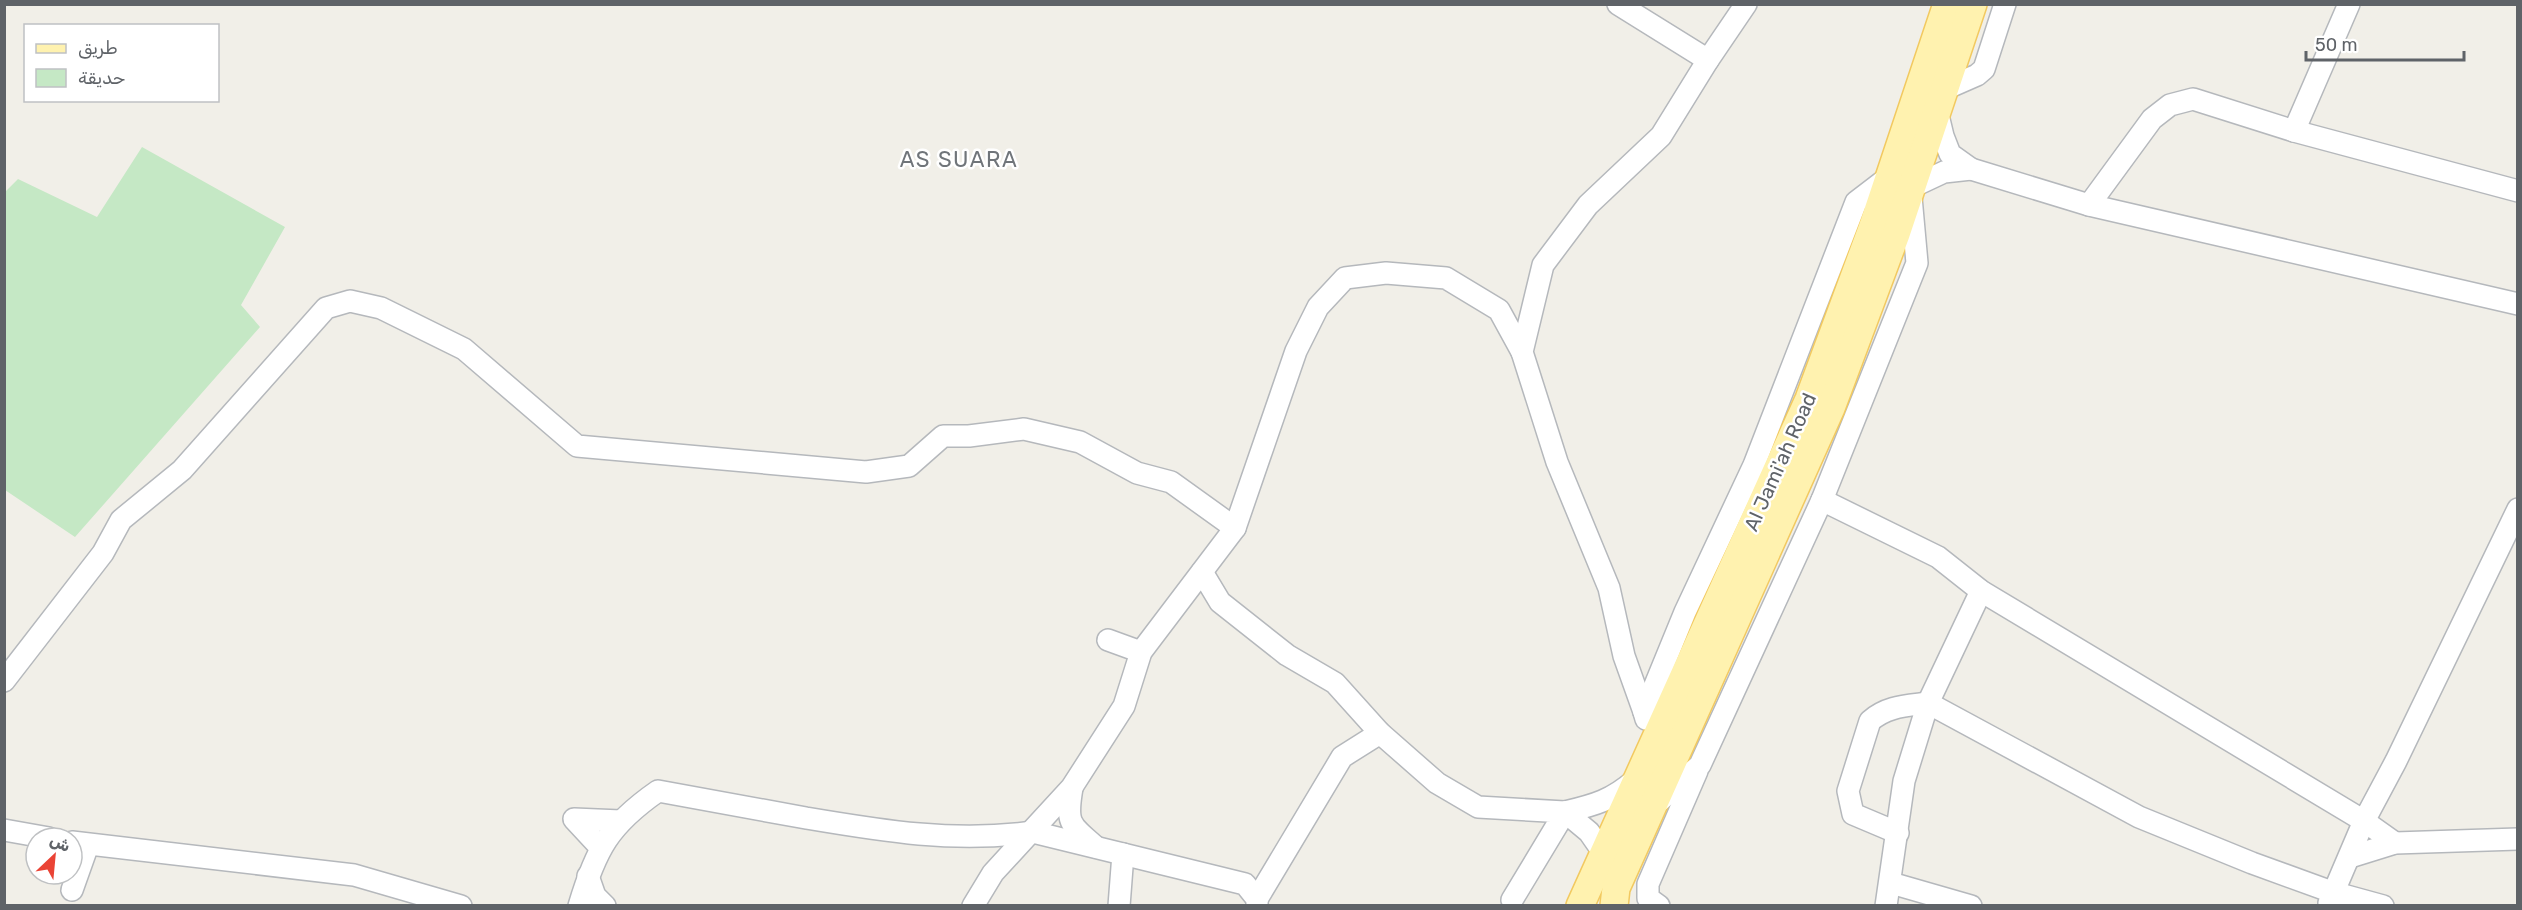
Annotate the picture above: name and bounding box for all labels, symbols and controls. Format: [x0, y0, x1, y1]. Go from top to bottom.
legend [24, 24, 219, 102]
scale bar [2306, 24, 2464, 62]
text: 50 m [2315, 34, 2358, 56]
text: طريق [78, 37, 118, 59]
text: حديقة [78, 67, 125, 89]
district label: AS SUARA [900, 146, 1018, 173]
street label: Al Jami'ah Road [1739, 389, 1821, 535]
north arrow [24, 826, 84, 886]
text: ش [47, 830, 74, 856]

